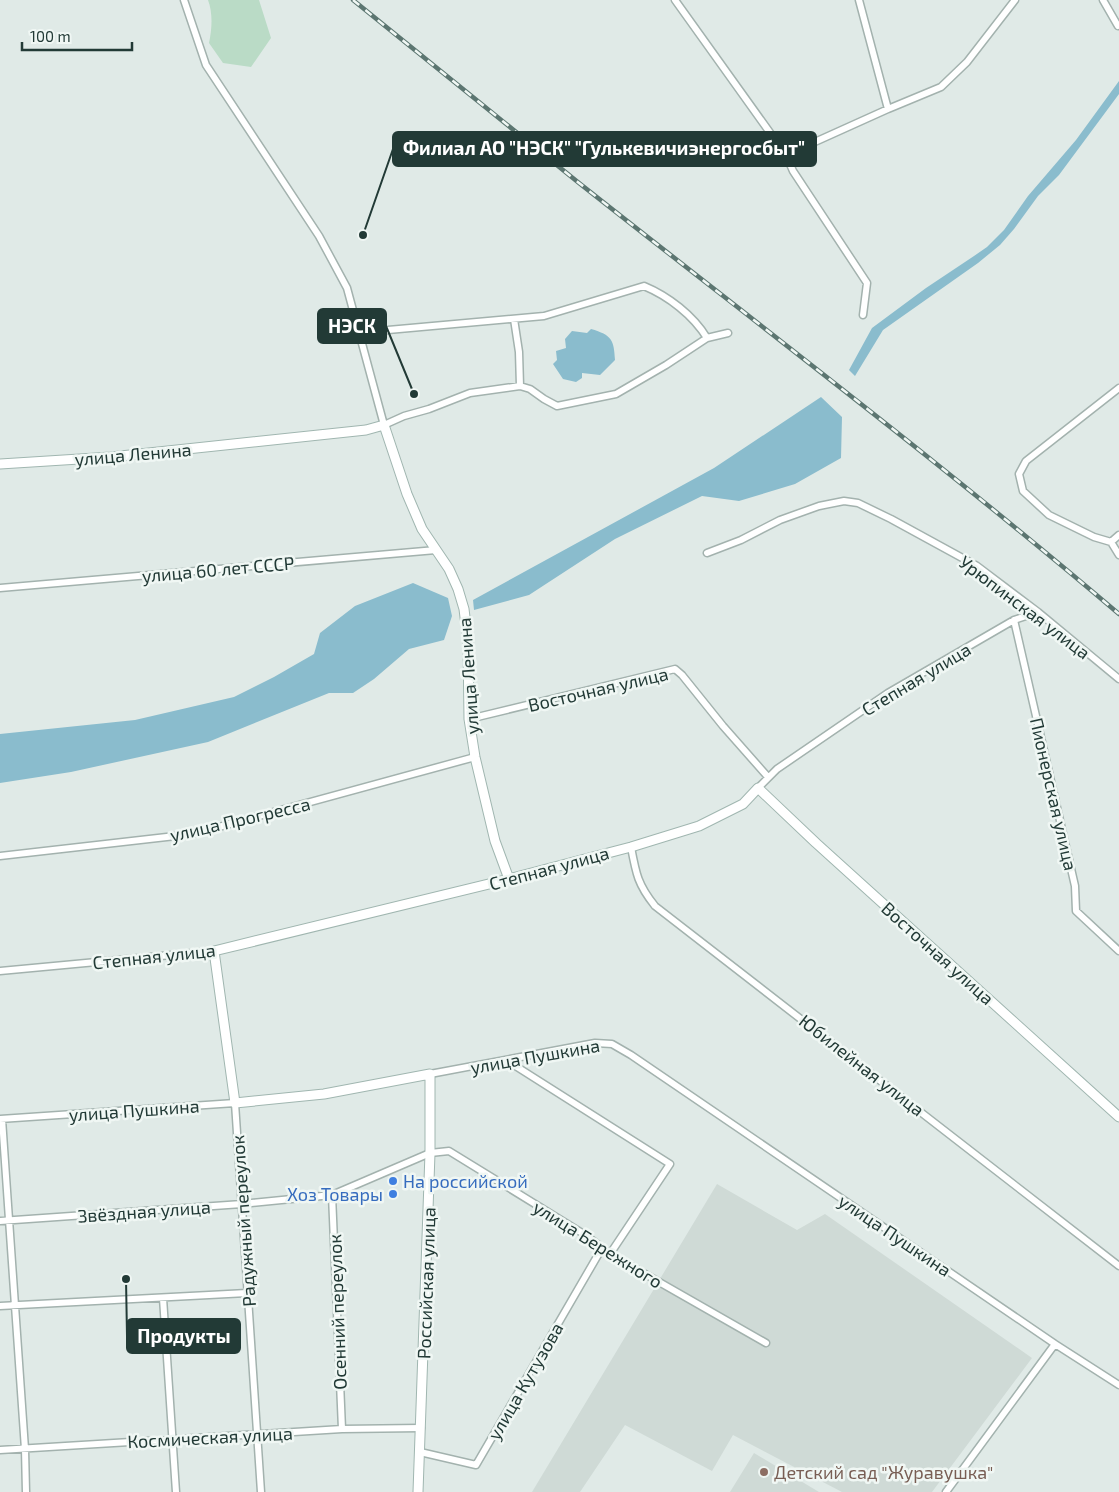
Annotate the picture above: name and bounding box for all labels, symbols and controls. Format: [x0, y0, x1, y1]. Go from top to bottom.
scale bar [22, 20, 132, 52]
text: 100 m [30, 27, 71, 45]
callout: Филиал АО "НЭСК" "Гулькевичиэнергосбыт" [393, 132, 816, 166]
text: Филиал АО "НЭСК" "Гулькевичиэнергосбыт" [403, 136, 805, 159]
callout: НЭСК [318, 309, 386, 343]
text: НЭСК [328, 314, 376, 337]
street label: улица Ленина [74, 438, 192, 470]
street label: улица 60 лет СССР [141, 551, 295, 587]
street label: Урюпинская улица [955, 551, 1095, 663]
street label: улица Ленина [453, 617, 483, 735]
street label: Степная улица [857, 638, 975, 720]
street label: Восточная улица [526, 662, 670, 716]
street label: Пионерская улица [1026, 715, 1082, 873]
street label: улица Прогресса [168, 792, 312, 846]
street label: Степная улица [487, 841, 611, 895]
street label: Восточная улица [877, 897, 999, 1009]
street label: Степная улица [91, 939, 217, 973]
street label: Юбилейная улица [795, 1009, 929, 1121]
street label: улица Пушкина [469, 1034, 601, 1078]
street label: улица Пушкина [68, 1094, 200, 1126]
street label: Радужный переулок [226, 1134, 260, 1308]
place label: На российской [403, 1170, 528, 1192]
marker: На российской [387, 1175, 399, 1187]
place label: Хоз Товары [287, 1183, 383, 1205]
marker: Хоз Товары [387, 1188, 399, 1200]
street label: улица Пушкина [835, 1189, 955, 1281]
street label: Звёздная улица [77, 1195, 211, 1227]
street label: улица Бережного [529, 1195, 667, 1293]
street label: Российская улица [412, 1207, 440, 1359]
street label: Осенний переулок [323, 1233, 351, 1390]
street label: улица Кутузова [482, 1318, 568, 1444]
callout: Продукты [127, 1319, 240, 1353]
text: Продукты [137, 1324, 231, 1347]
street label: Космическая улица [127, 1422, 293, 1452]
place label: Детский сад "Журавушка" [774, 1461, 993, 1483]
marker: Детский сад "Журавушка" [758, 1466, 770, 1478]

